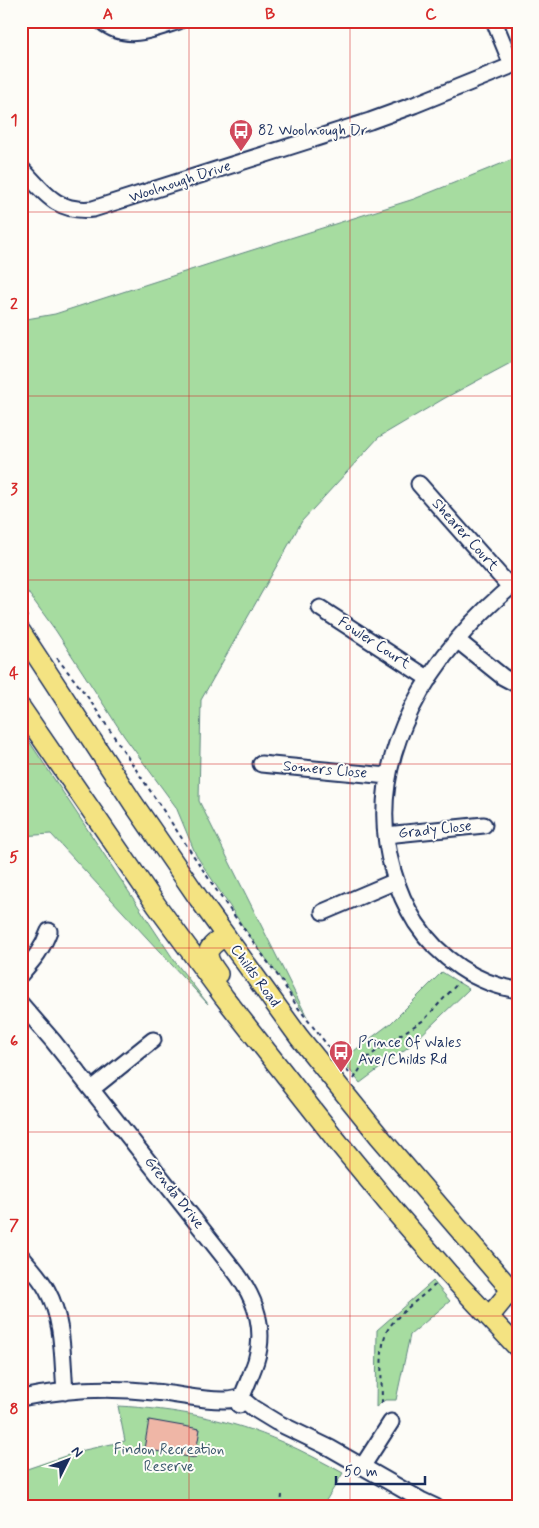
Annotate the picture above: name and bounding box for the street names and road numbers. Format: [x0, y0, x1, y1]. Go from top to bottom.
street label: Woolnough Drive [127, 156, 234, 208]
street label: Shearer Court [427, 494, 503, 576]
street label: Fowler Court [334, 612, 414, 674]
street label: Somers Close [282, 756, 368, 784]
street label: Grady Close [397, 816, 473, 844]
street label: Childs Road [225, 940, 285, 1012]
street label: Grenda Drive [139, 1153, 209, 1233]

